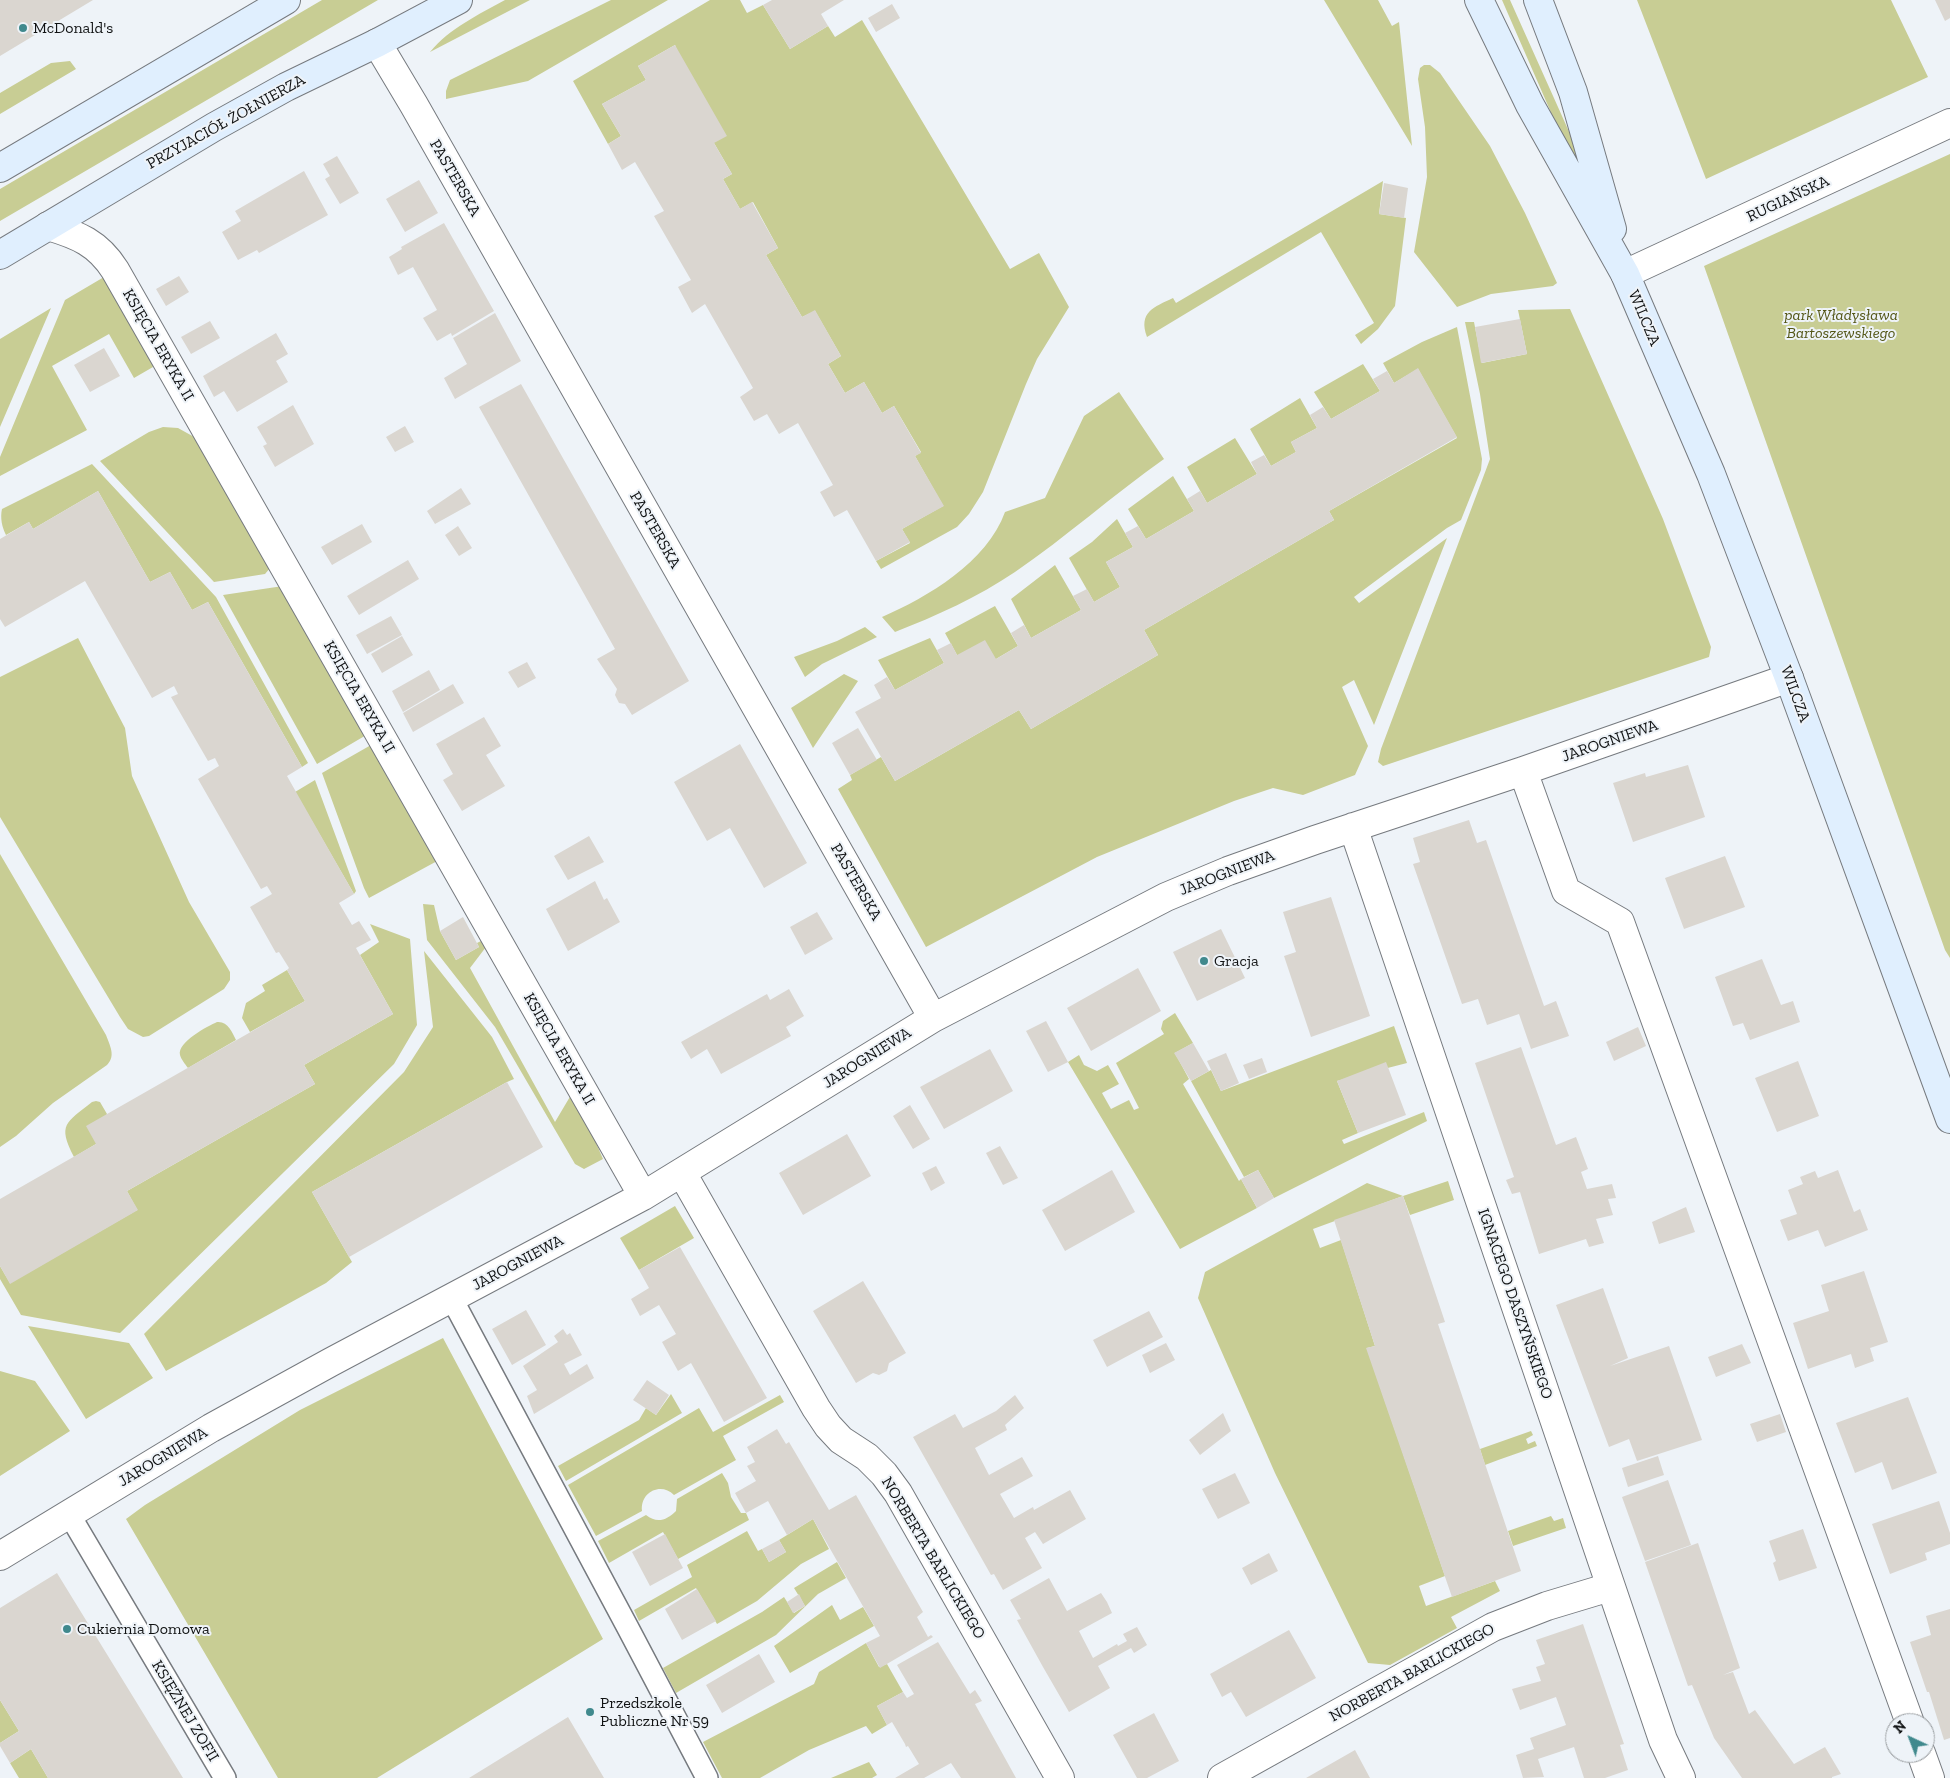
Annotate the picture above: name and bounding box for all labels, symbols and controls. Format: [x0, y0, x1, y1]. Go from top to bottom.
place label: McDonald's [33, 18, 113, 38]
marker: McDonald's [17, 22, 29, 34]
street label: PRZYJACIÓŁ ŻOŁNIERZA [143, 70, 309, 174]
street label: PASTERSKA [425, 136, 485, 220]
street label: RUGIAŃSKA [1744, 172, 1832, 226]
street label: KSIĘCIA ERYKA II [118, 286, 198, 404]
street label: WILCZA [1624, 287, 1664, 349]
park label: park Władysława Bartoszewskiego [1784, 305, 1898, 343]
street label: PASTERSKA [625, 488, 685, 572]
street label: KSIĘCIA ERYKA II [319, 638, 399, 756]
street label: WILCZA [1776, 663, 1814, 725]
street label: JAROGNIEWA [1559, 716, 1661, 766]
street label: PASTERSKA [826, 840, 886, 924]
street label: JAROGNIEWA [1177, 846, 1277, 900]
place label: Gracja [1214, 951, 1259, 971]
marker: Gracja [1198, 955, 1210, 967]
street label: KSIĘCIA ERYKA II [519, 990, 599, 1108]
street label: JAROGNIEWA [819, 1023, 915, 1093]
street label: IGNACEGO DASZYŃSKIEGO [1473, 1206, 1557, 1402]
street label: JAROGNIEWA [469, 1231, 567, 1295]
street label: JAROGNIEWA [115, 1423, 211, 1491]
street label: NORBERTA BARLICKIEGO [877, 1473, 989, 1643]
place label: Cukiernia Domowa [77, 1619, 210, 1639]
street label: NORBERTA BARLICKIEGO [1326, 1620, 1498, 1726]
marker: Cukiernia Domowa [61, 1623, 73, 1635]
street label: KSIĘŻNEJ ZOFII [147, 1657, 223, 1765]
place label: Przedszkole Publiczne Nr 59 [600, 1693, 709, 1731]
marker: Przedszkole Publiczne Nr 59 [584, 1706, 596, 1718]
north arrow [1885, 1713, 1935, 1763]
text: N [1890, 1718, 1910, 1737]

